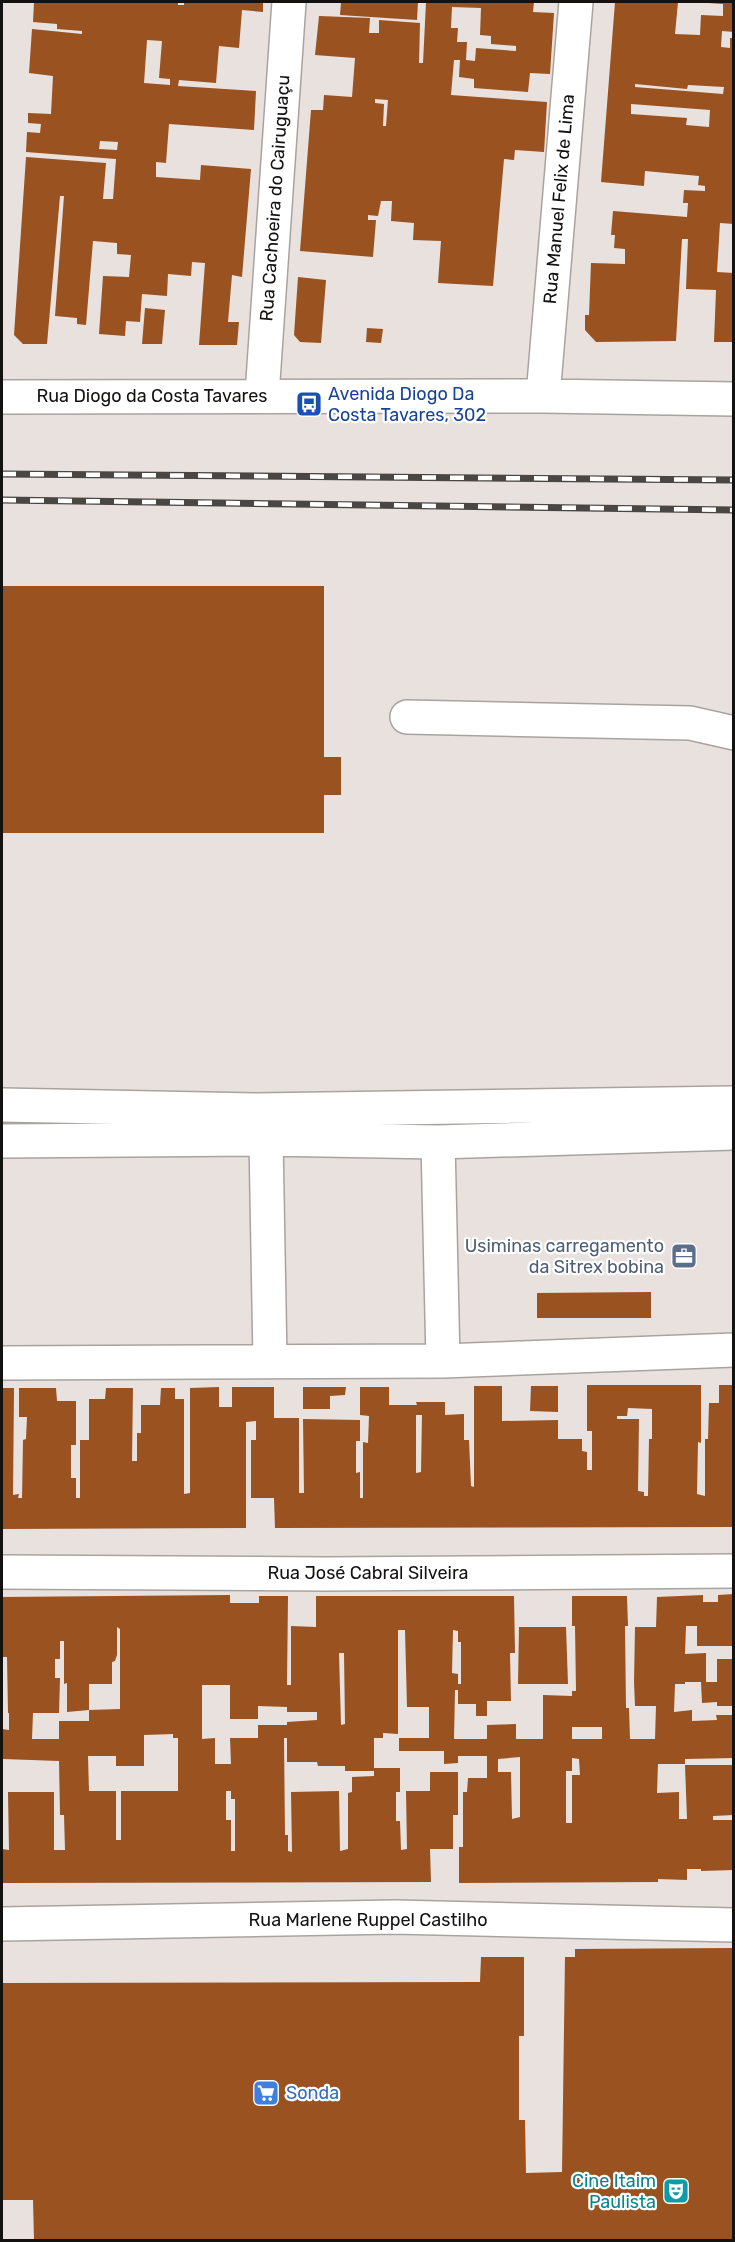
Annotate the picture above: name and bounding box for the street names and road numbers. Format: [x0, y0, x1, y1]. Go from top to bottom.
street label: Rua Cachoeira do Cairuguaçu [255, 74, 295, 322]
street label: Rua Manuel Felix de Lima [539, 93, 579, 305]
street label: Rua Diogo da Costa Tavares [36, 385, 268, 407]
street label: Rua José Cabral Silveira [267, 1562, 469, 1584]
street label: Rua Marlene Ruppel Castilho [249, 1909, 488, 1931]

